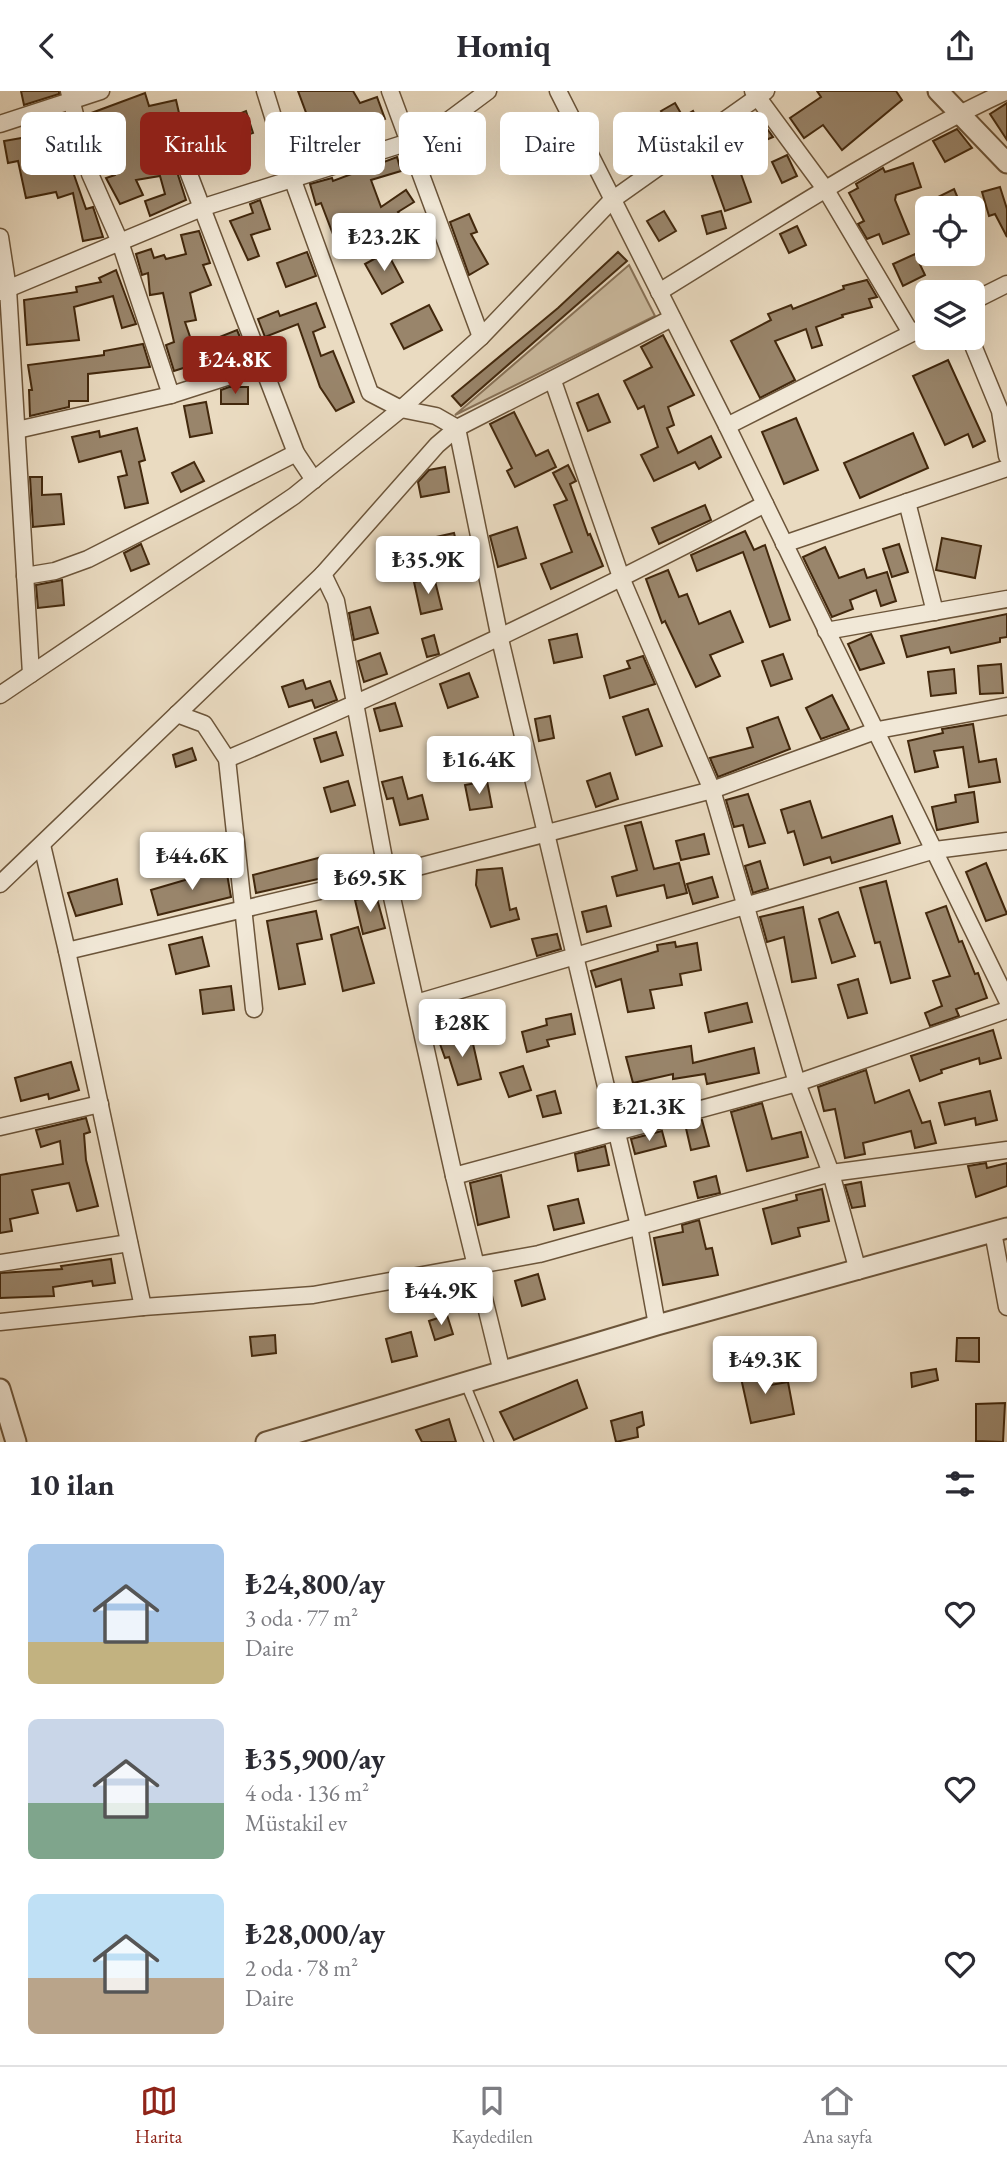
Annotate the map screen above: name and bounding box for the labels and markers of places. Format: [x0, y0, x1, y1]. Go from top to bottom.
pin: ₺23.2K [327, 213, 441, 273]
pin: ₺24.8K [178, 337, 292, 396]
pin: ₺35.9K [371, 537, 485, 596]
pin: ₺16.4K [422, 737, 536, 796]
pin: ₺44.6K [135, 833, 249, 892]
pin: ₺69.5K [313, 855, 427, 914]
pin: ₺28K [421, 999, 503, 1059]
pin: ₺21.3K [592, 1083, 706, 1143]
pin: ₺44.9K [384, 1267, 498, 1327]
pin: ₺49.3K [708, 1337, 822, 1396]

